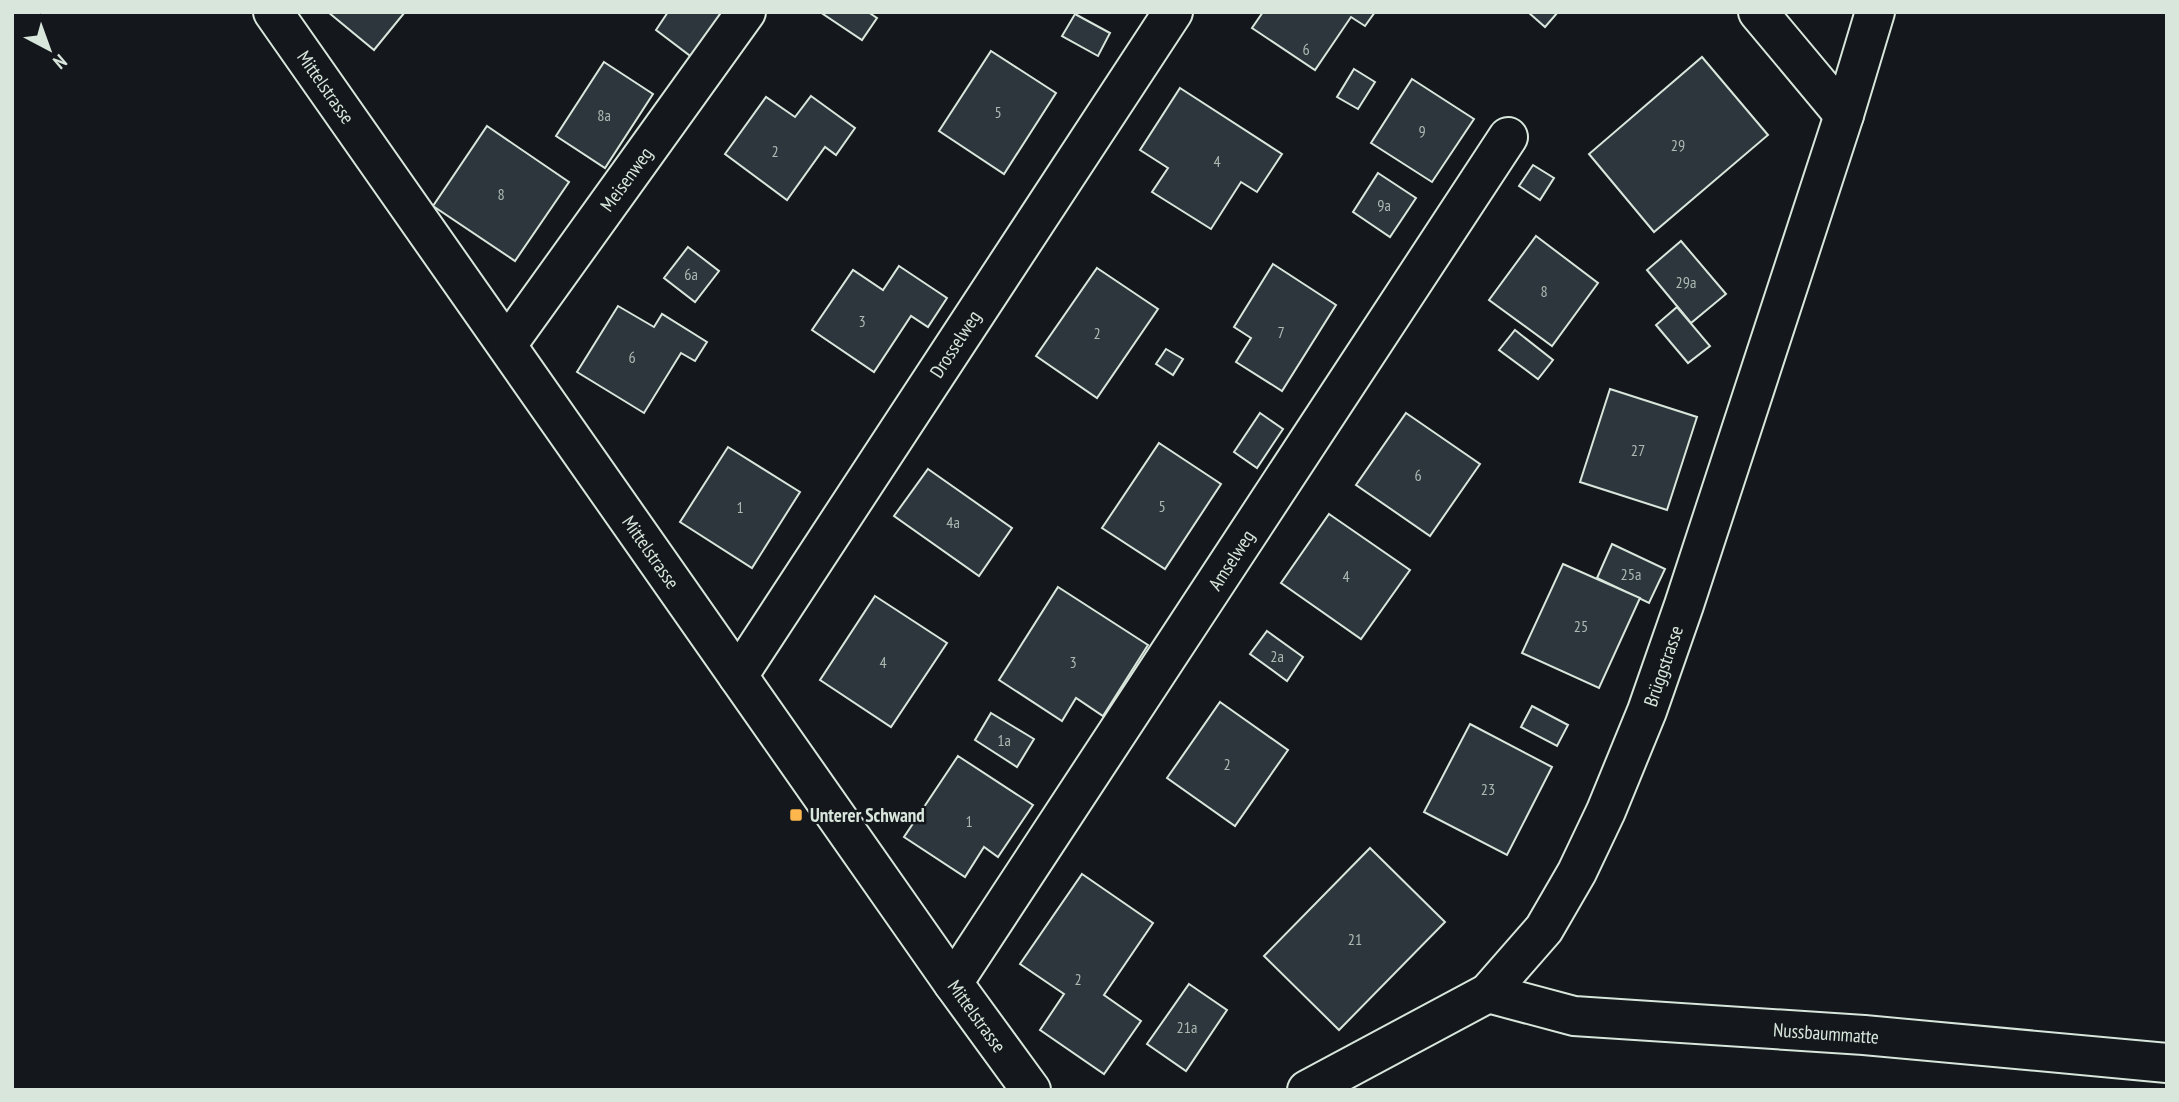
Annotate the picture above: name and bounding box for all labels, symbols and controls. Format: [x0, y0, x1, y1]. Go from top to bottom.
north arrow [14, 14, 84, 84]
house number: 6 [1302, 39, 1310, 59]
street label: Mittelstrasse [292, 46, 360, 128]
text: N [48, 49, 72, 74]
house number: 5 [994, 102, 1002, 122]
house number: 8a [597, 105, 611, 125]
house number: 9 [1418, 121, 1426, 141]
house number: 29 [1671, 135, 1685, 155]
house number: 2 [771, 141, 779, 161]
street label: Meisenweg [595, 142, 657, 216]
house number: 4 [1213, 151, 1221, 171]
house number: 8 [497, 184, 505, 204]
house number: 9a [1377, 195, 1391, 215]
house number: 6a [684, 264, 698, 284]
house number: 29a [1676, 272, 1696, 292]
house number: 8 [1540, 281, 1548, 301]
street label: Drosselweg [924, 306, 986, 382]
house number: 3 [858, 311, 866, 331]
house number: 7 [1277, 322, 1285, 342]
house number: 2 [1093, 323, 1101, 343]
house number: 6 [628, 347, 636, 367]
house number: 27 [1631, 440, 1645, 460]
house number: 6 [1414, 465, 1422, 485]
house number: 5 [1158, 496, 1166, 516]
house number: 1 [736, 497, 744, 517]
street label: Mittelstrasse [617, 511, 685, 593]
house number: 4a [946, 512, 960, 532]
street label: Amselweg [1203, 525, 1259, 595]
house number: 25a [1621, 564, 1641, 584]
house number: 4 [1342, 566, 1350, 586]
house number: 25 [1574, 616, 1588, 636]
street label: Brüggstrasse [1638, 622, 1688, 710]
house number: 2a [1270, 646, 1284, 666]
house number: 4 [879, 652, 887, 672]
house number: 3 [1069, 652, 1077, 672]
house number: 1a [997, 730, 1011, 750]
house number: 2 [1223, 754, 1231, 774]
house number: 23 [1481, 779, 1495, 799]
place label: Unterer Schwand [810, 803, 925, 827]
marker: Unterer Schwand [788, 807, 804, 823]
house number: 1 [965, 811, 973, 831]
house number: 21 [1348, 929, 1362, 949]
house number: 2 [1074, 969, 1082, 989]
street label: Mittelstrasse [943, 975, 1011, 1057]
house number: 21a [1177, 1017, 1197, 1037]
street label: Nussbaummatte [1772, 1017, 1880, 1049]

